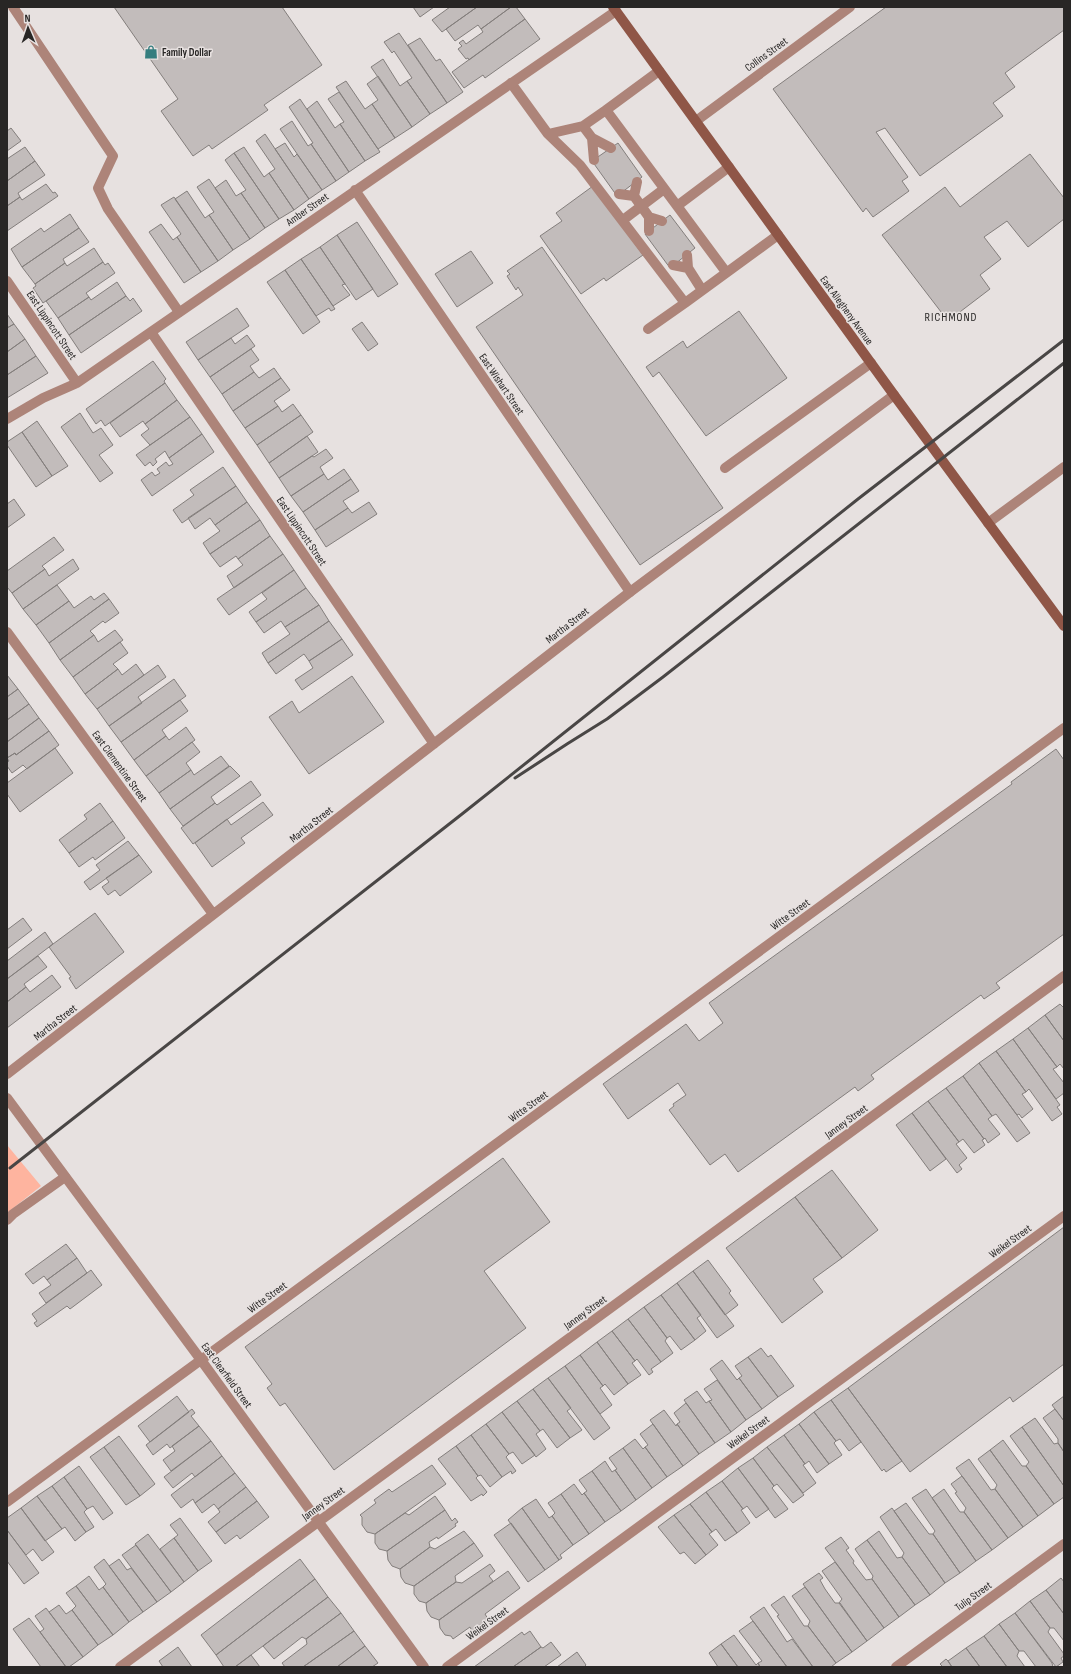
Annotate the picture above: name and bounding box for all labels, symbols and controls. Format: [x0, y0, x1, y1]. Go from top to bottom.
north arrow [8, 8, 48, 48]
text: N [25, 12, 31, 25]
street label: Collins Street [742, 34, 791, 74]
shop icon: Family Dollar [143, 44, 159, 60]
place label: Family Dollar [162, 46, 212, 59]
street label: Amber Street [283, 190, 332, 229]
street label: East Allegheny Avenue [817, 273, 876, 347]
street label: East Lippincott Street [24, 288, 80, 363]
district label: RICHMOND [925, 310, 977, 325]
street label: East Wishart Street [476, 351, 527, 418]
street label: East Lippincott Street [274, 494, 330, 569]
street label: Martha Street [543, 604, 592, 646]
street label: East Clementine Street [89, 728, 150, 805]
street label: Martha Street [287, 803, 336, 845]
street label: Witte Street [768, 895, 813, 933]
street label: Martha Street [31, 1001, 80, 1043]
street label: Witte Street [506, 1087, 551, 1125]
street label: Janney Street [822, 1101, 871, 1142]
street label: Weikel Street [987, 1221, 1034, 1261]
street label: Witte Street [245, 1278, 290, 1316]
street label: Janney Street [561, 1292, 610, 1333]
street label: East Clearfield Street [198, 1340, 255, 1411]
street label: Weikel Street [725, 1412, 772, 1452]
street label: Janney Street [299, 1483, 348, 1524]
street label: Tulip Street [952, 1578, 995, 1614]
street label: Weikel Street [464, 1603, 511, 1643]

